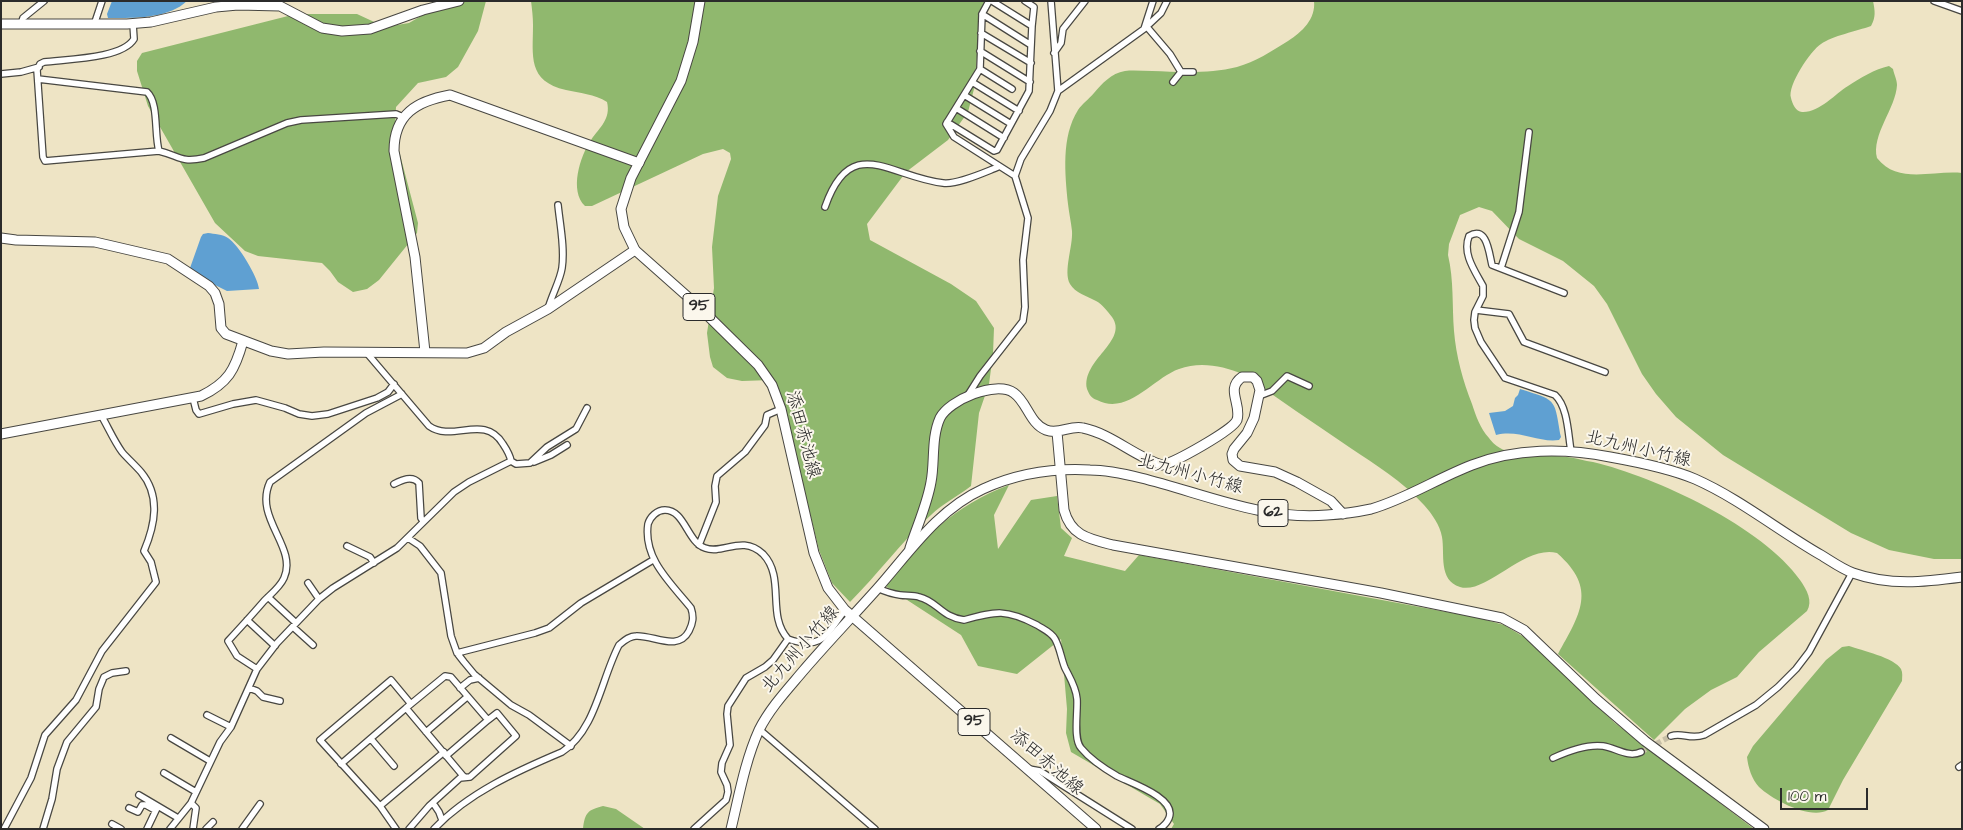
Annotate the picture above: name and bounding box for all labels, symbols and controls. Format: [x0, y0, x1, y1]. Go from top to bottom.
road number: 95 [683, 294, 715, 320]
street label: 添田赤池線 [780, 389, 824, 481]
street label: 北九州小竹線 [1583, 427, 1693, 473]
street label: 北九州小竹線 [1135, 451, 1245, 499]
road number: 62 [1258, 499, 1288, 526]
street label: 北九州小竹線 [757, 602, 845, 698]
road number: 95 [958, 709, 990, 736]
street label: 添田赤池線 [1005, 725, 1087, 801]
scale bar [1783, 778, 1870, 810]
text: 100 m [1788, 786, 1827, 807]

